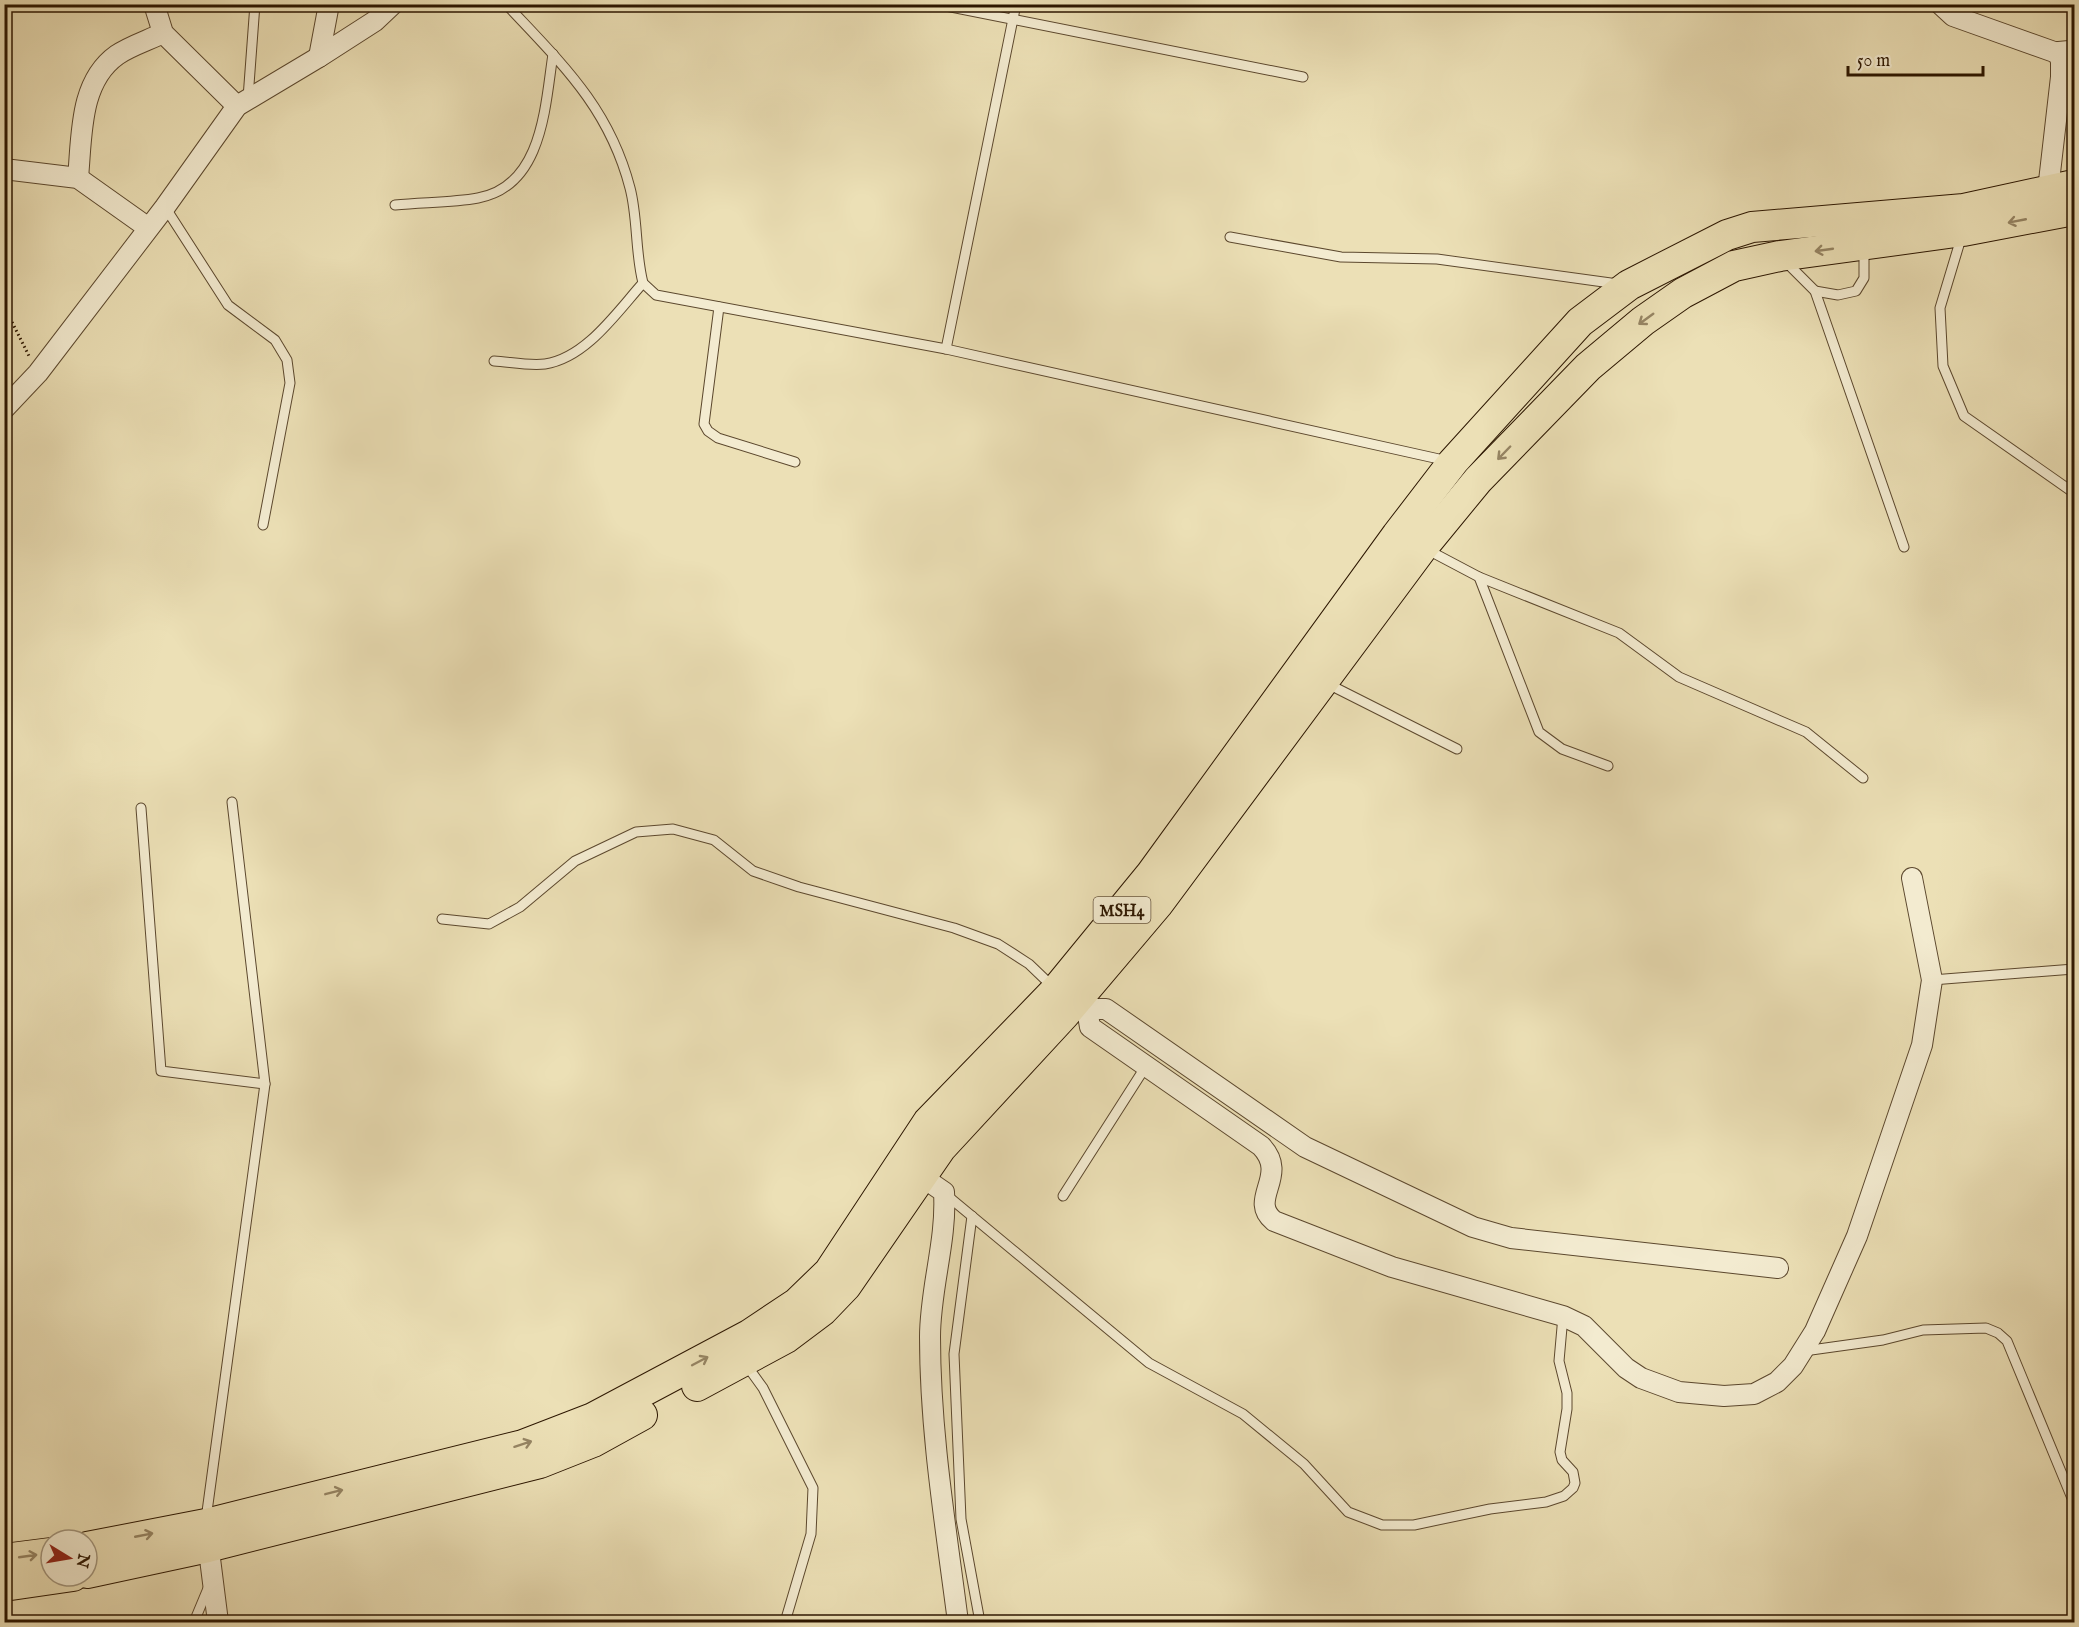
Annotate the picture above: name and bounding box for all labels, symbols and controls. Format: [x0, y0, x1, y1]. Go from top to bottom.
scale bar [1848, 39, 1983, 77]
text: 50 m [1857, 50, 1890, 73]
one-way arrow [2008, 216, 2027, 227]
one-way arrow [1815, 244, 1835, 255]
one-way arrow [1638, 313, 1654, 326]
one-way arrow [1498, 445, 1512, 460]
road number: MSH4 [1094, 897, 1150, 923]
one-way arrow [690, 1355, 708, 1366]
one-way arrow [514, 1438, 532, 1449]
one-way arrow [325, 1485, 344, 1497]
north arrow [39, 1528, 99, 1588]
one-way arrow [134, 1529, 154, 1540]
one-way arrow [17, 1550, 37, 1561]
text: N [71, 1551, 93, 1569]

